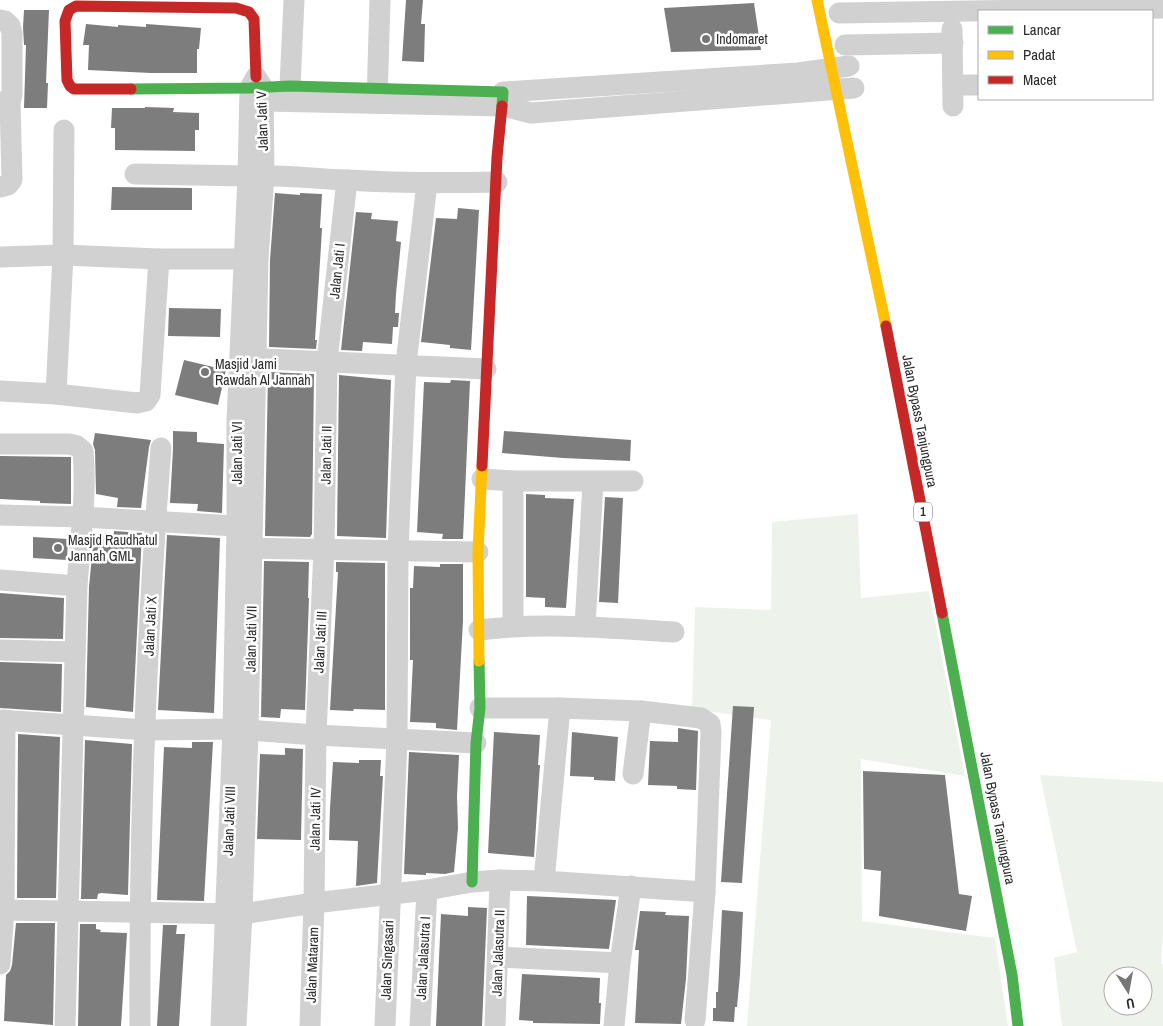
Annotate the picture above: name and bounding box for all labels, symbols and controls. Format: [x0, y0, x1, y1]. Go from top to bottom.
legend [978, 10, 1153, 100]
text: Lancar [1023, 19, 1061, 40]
place label: Indomaret [716, 30, 768, 48]
marker: Indomaret [700, 33, 712, 45]
text: Padat [1023, 44, 1056, 65]
text: Macet [1023, 69, 1057, 90]
street label: Jalan Jati V [252, 90, 272, 151]
street label: Jalan Jati I [325, 242, 349, 300]
street label: Jalan Bypass Tanjungpura [898, 353, 942, 489]
place label: Masjid Jami Rawdah Al Jannah [215, 355, 311, 389]
marker: Masjid Jami Rawdah Al Jannah [199, 366, 211, 378]
street label: Jalan Jati VI [228, 421, 246, 485]
street label: Jalan Jati II [316, 425, 336, 485]
road number: 1 [914, 502, 932, 522]
place label: Masjid Raudhatul Jannah GML [68, 531, 157, 565]
marker: Masjid Raudhatul Jannah GML [52, 542, 64, 554]
street label: Jalan Jati X [139, 595, 161, 656]
street label: Jalan Jati VII [241, 606, 261, 672]
street label: Jalan Jati III [309, 611, 331, 673]
street label: Jalan Bypass Tanjungpura [976, 750, 1020, 886]
street label: Jalan Jati VIII [219, 786, 239, 856]
street label: Jalan Jati IV [305, 787, 325, 851]
street label: Jalan Jalasutra II [487, 909, 509, 997]
street label: Jalan Jalasutra I [412, 916, 434, 1000]
street label: Jalan Singasari [377, 920, 397, 1000]
street label: Jalan Mataram [302, 927, 322, 1003]
north arrow [1103, 966, 1153, 1016]
text: U [1125, 994, 1136, 1013]

